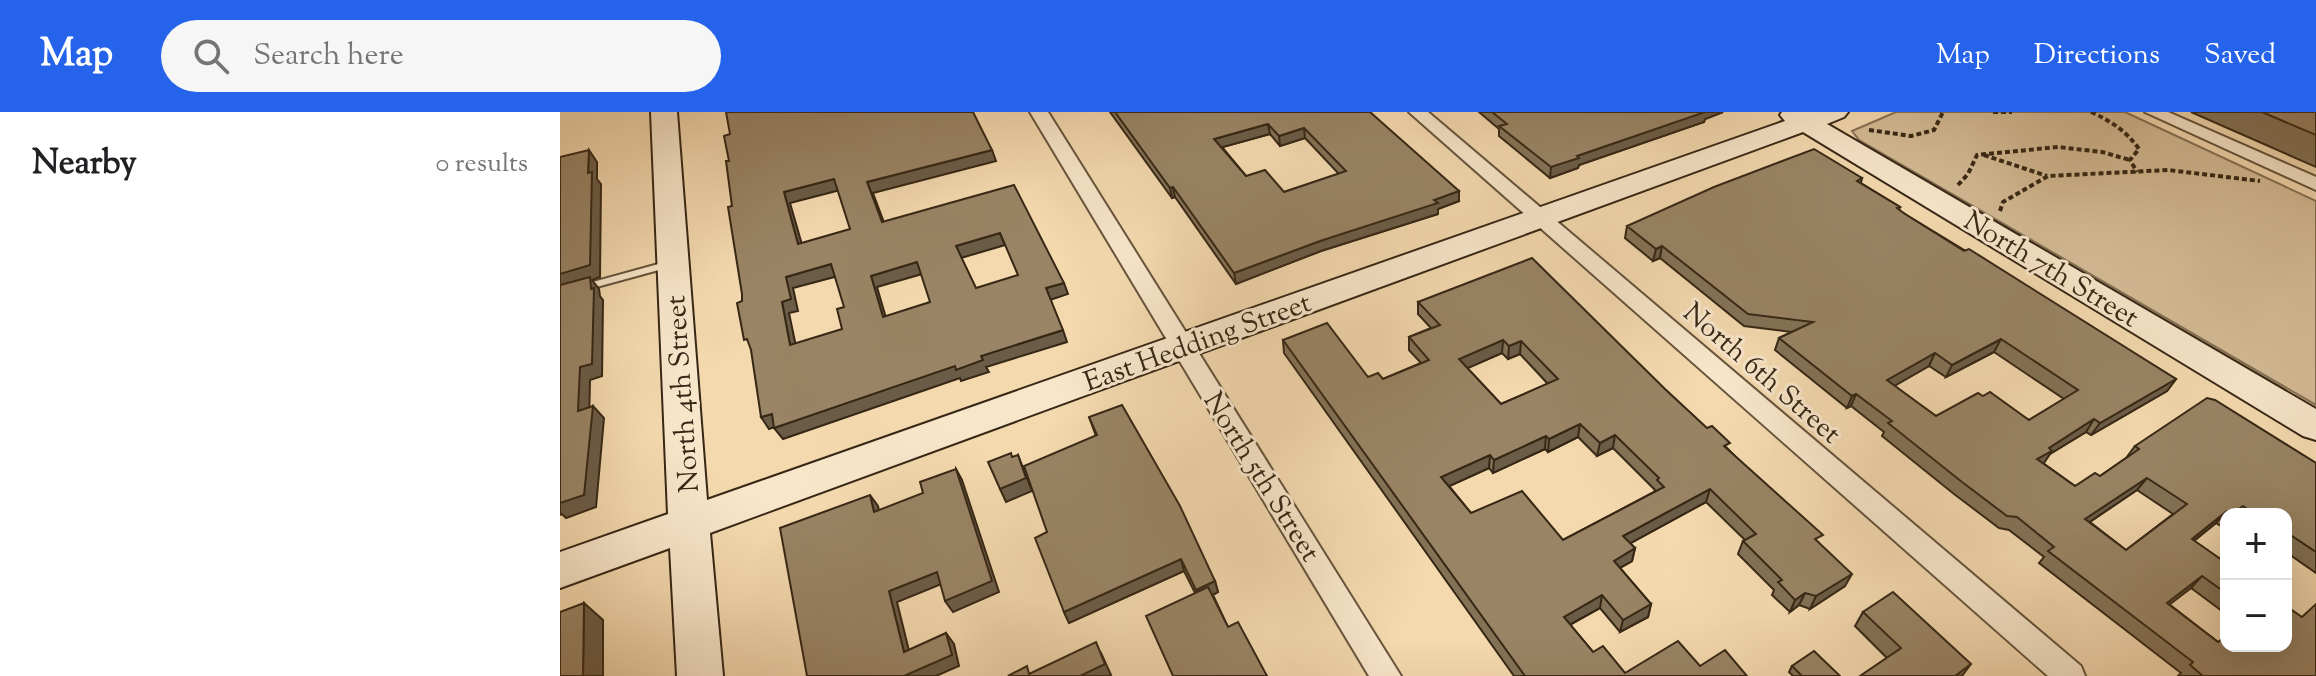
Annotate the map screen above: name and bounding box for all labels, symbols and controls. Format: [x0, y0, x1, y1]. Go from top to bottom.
search box [161, 20, 721, 92]
text: Map [40, 29, 113, 83]
icon: search [189, 34, 233, 78]
text: Search here [253, 35, 404, 78]
text: Map [1936, 36, 1990, 76]
text: Directions [2034, 36, 2160, 76]
text: Saved [2204, 36, 2276, 76]
text: Nearby [32, 140, 137, 189]
text: 0 results [436, 146, 528, 183]
street label: North 7th Street [1955, 202, 2146, 339]
street label: East Hedding Street [1079, 284, 1318, 403]
street label: North 4th Street [657, 293, 711, 494]
street label: North 6th Street [1673, 294, 1849, 455]
street label: North 5th Street [1192, 385, 1329, 571]
map controls [2220, 508, 2292, 652]
button: + [2220, 508, 2292, 580]
button: − [2220, 580, 2292, 652]

